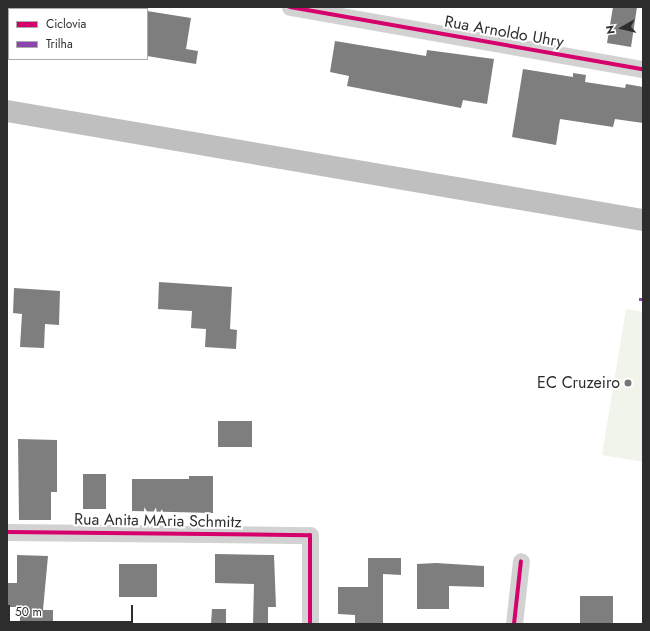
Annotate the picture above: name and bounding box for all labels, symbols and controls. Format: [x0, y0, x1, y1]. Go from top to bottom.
legend [8, 8, 148, 60]
north arrow [602, 8, 642, 48]
street label: Rua Arnoldo Uhry [443, 12, 565, 52]
text: Ciclovia [46, 15, 86, 33]
text: N [602, 24, 619, 35]
text: Trilha [46, 35, 73, 53]
place label: EC Cruzeiro [537, 373, 620, 393]
marker: EC Cruzeiro [623, 378, 633, 388]
street label: Rua Anita MAria Schmitz [74, 510, 242, 532]
scale bar [10, 597, 135, 623]
text: 50 m [15, 603, 42, 621]

